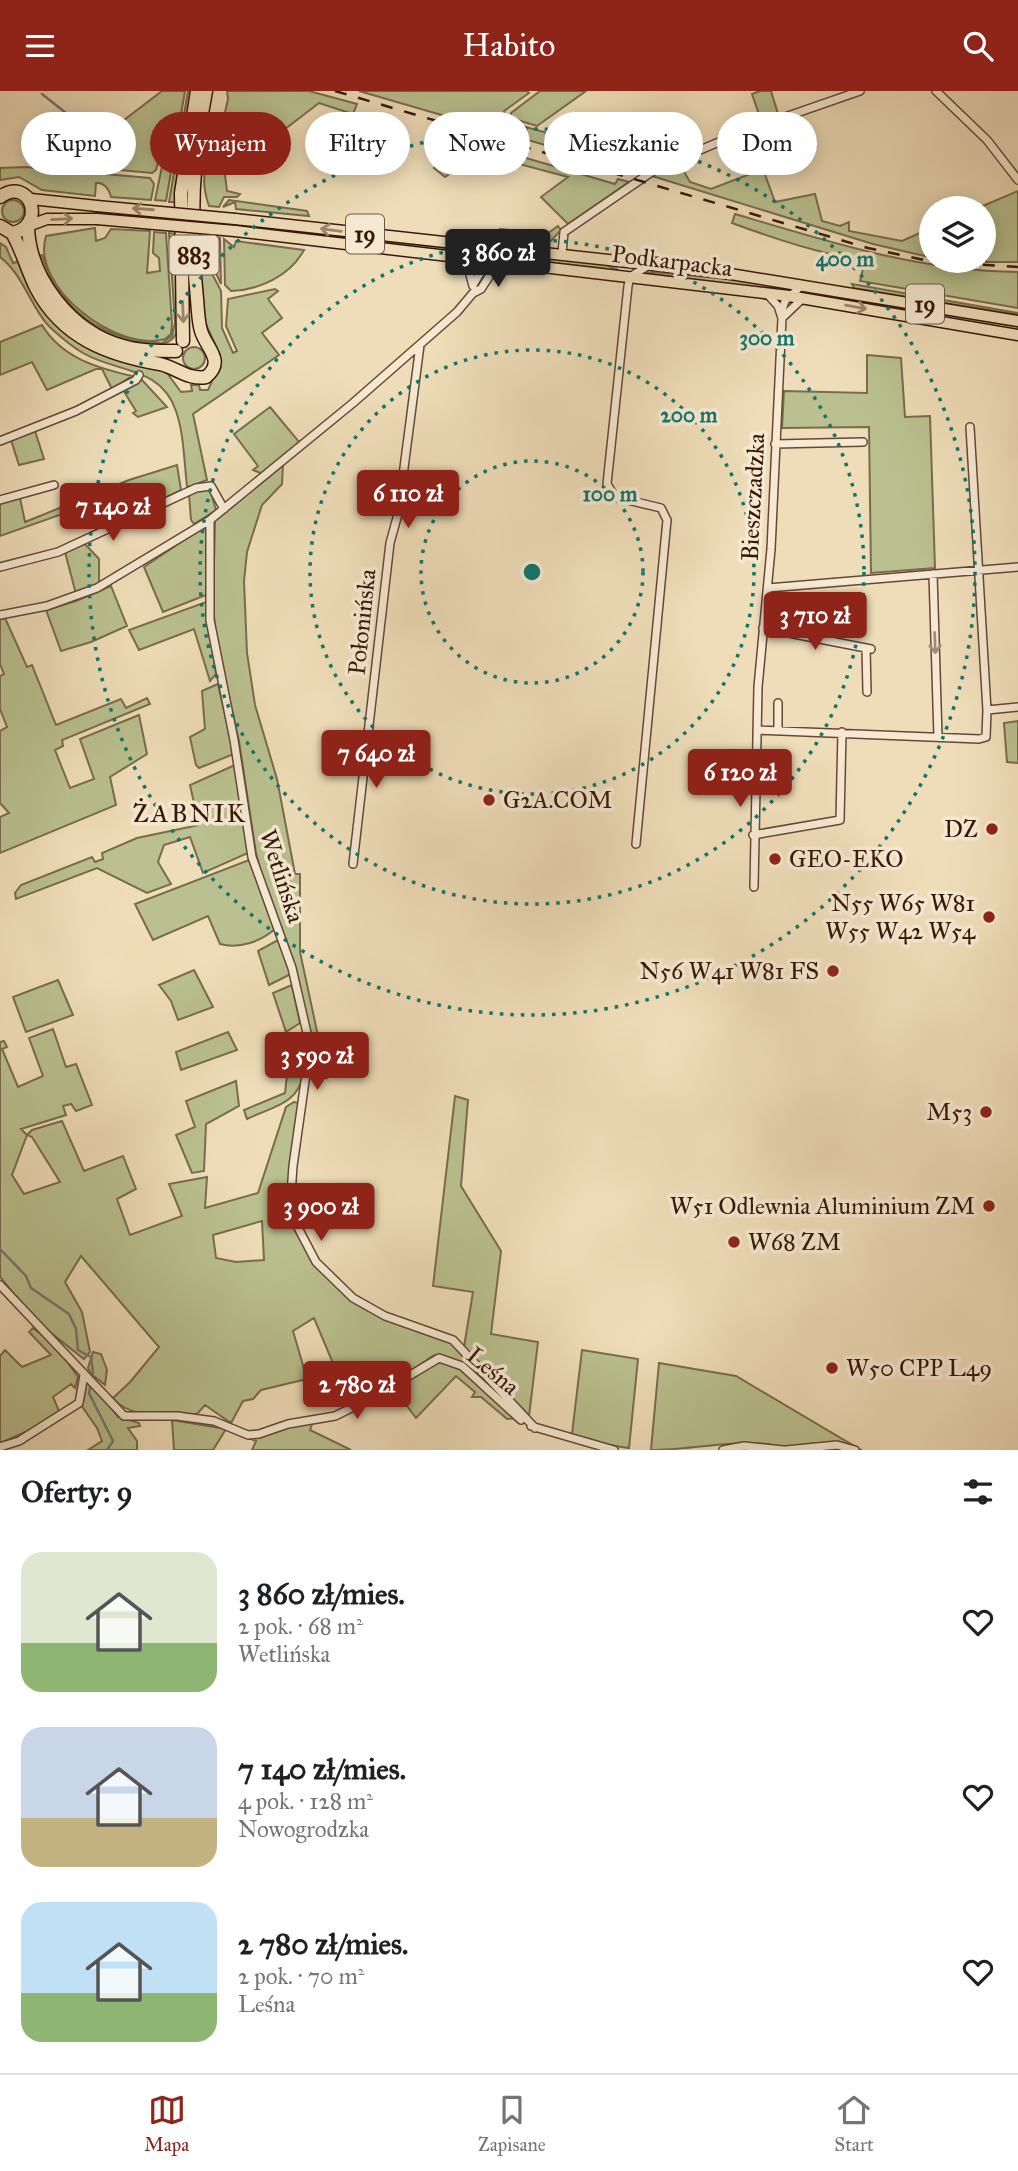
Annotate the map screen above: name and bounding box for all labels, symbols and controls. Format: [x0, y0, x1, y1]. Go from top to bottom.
text: Habito [463, 26, 555, 65]
icon: menu [21, 27, 59, 65]
icon: search [959, 27, 997, 65]
chip: Kupno [21, 112, 136, 175]
chip: Wynajem [150, 112, 291, 175]
chip: Filtry [305, 112, 410, 175]
chip: Nowe [424, 112, 530, 175]
chip: Mieszkanie [544, 112, 703, 175]
chip: Dom [717, 112, 817, 175]
map controls [919, 196, 996, 273]
button: layers [919, 196, 996, 273]
one-way arrow [132, 203, 155, 216]
one-way arrow [50, 212, 73, 225]
road number: 19 [346, 215, 384, 253]
one-way arrow [320, 224, 342, 237]
pin: 3 860 zł [426, 229, 570, 289]
road number: 883 [170, 235, 218, 274]
text: 3 860 zł [461, 238, 535, 266]
street label: Podkarpacka [610, 239, 735, 283]
text: 400 m [816, 246, 875, 272]
road number: 19 [906, 285, 944, 323]
one-way arrow [176, 301, 190, 324]
one-way arrow [844, 301, 867, 315]
text: 300 m [739, 325, 795, 351]
text: 200 m [661, 402, 718, 428]
street label: Bieszczadzka [735, 431, 771, 562]
pin: 6 110 zł [336, 471, 480, 530]
text: 6 110 zł [373, 479, 443, 507]
text: 100 m [583, 481, 638, 507]
pin: 7 140 zł [41, 483, 185, 543]
text: 7 140 zł [76, 492, 150, 520]
centre of rings [520, 560, 544, 584]
street label: Połonińska [342, 567, 383, 677]
pin: 3 710 zł [743, 593, 887, 652]
text: 3 710 zł [780, 601, 850, 629]
one-way arrow [928, 631, 941, 654]
pin: 7 640 zł [304, 731, 448, 790]
text: 7 640 zł [337, 739, 415, 767]
pin: 6 120 zł [668, 749, 812, 809]
text: 6 120 zł [704, 758, 776, 786]
place label: G2A.COM [503, 785, 612, 815]
marker: G2A.COM [481, 792, 497, 808]
district label: ŻABNIK [133, 797, 247, 829]
place label: DZ [944, 814, 978, 844]
marker: DZ [984, 821, 1000, 837]
street label: Wetlińska [253, 826, 311, 927]
place label: GEO-EKO [789, 844, 904, 874]
marker: GEO-EKO [767, 851, 783, 867]
place label: N55 W65 W81 W55 W42 W54 [825, 888, 976, 946]
marker: N55 W65 W81 W55 W42 W54 [981, 909, 997, 925]
place label: N56 W41 W81 FS [640, 956, 819, 986]
marker: N56 W41 W81 FS [825, 963, 841, 979]
pin: 3 590 zł [245, 1033, 389, 1092]
text: 3 590 zł [281, 1041, 353, 1069]
place label: M53 [927, 1097, 972, 1127]
marker: M53 [978, 1104, 994, 1120]
pin: 3 900 zł [249, 1183, 393, 1243]
place label: W51 Odlewnia Aluminium ZM [670, 1191, 975, 1221]
text: 3 900 zł [283, 1192, 359, 1220]
marker: W51 Odlewnia Aluminium ZM [981, 1198, 997, 1214]
place label: W68 ZM [748, 1227, 841, 1257]
marker: W68 ZM [726, 1234, 742, 1250]
street label: Leśna [461, 1340, 526, 1402]
place label: W50 CPP L49 [846, 1353, 992, 1383]
marker: W50 CPP L49 [824, 1360, 840, 1376]
pin: 2 780 zł [285, 1361, 429, 1421]
text: 2 780 zł [319, 1370, 395, 1398]
icon: filters [959, 1473, 997, 1511]
text: Oferty: 9 [21, 1474, 133, 1510]
text: 3 860 zł/mies. [238, 1576, 405, 1612]
icon: home [77, 1580, 161, 1664]
icon: heart [959, 1603, 997, 1641]
text: 2 pok. · 68 m² [238, 1612, 363, 1640]
text: Wetlińska [238, 1640, 330, 1668]
text: 7 140 zł/mies. [238, 1751, 406, 1787]
icon: home [77, 1755, 161, 1839]
icon: heart [959, 1778, 997, 1816]
text: 4 pok. · 128 m² [238, 1787, 373, 1815]
text: Nowogrodzka [238, 1815, 369, 1843]
text: 2 780 zł/mies. [238, 1926, 408, 1962]
icon: home [77, 1930, 161, 2014]
icon: heart [959, 1953, 997, 1991]
text: 2 pok. · 70 m² [238, 1962, 364, 1990]
text: Leśna [238, 1990, 295, 2018]
tab: Mapa [144, 2091, 189, 2156]
tab: Zapisane [478, 2091, 546, 2156]
tab: Start [834, 2091, 874, 2156]

